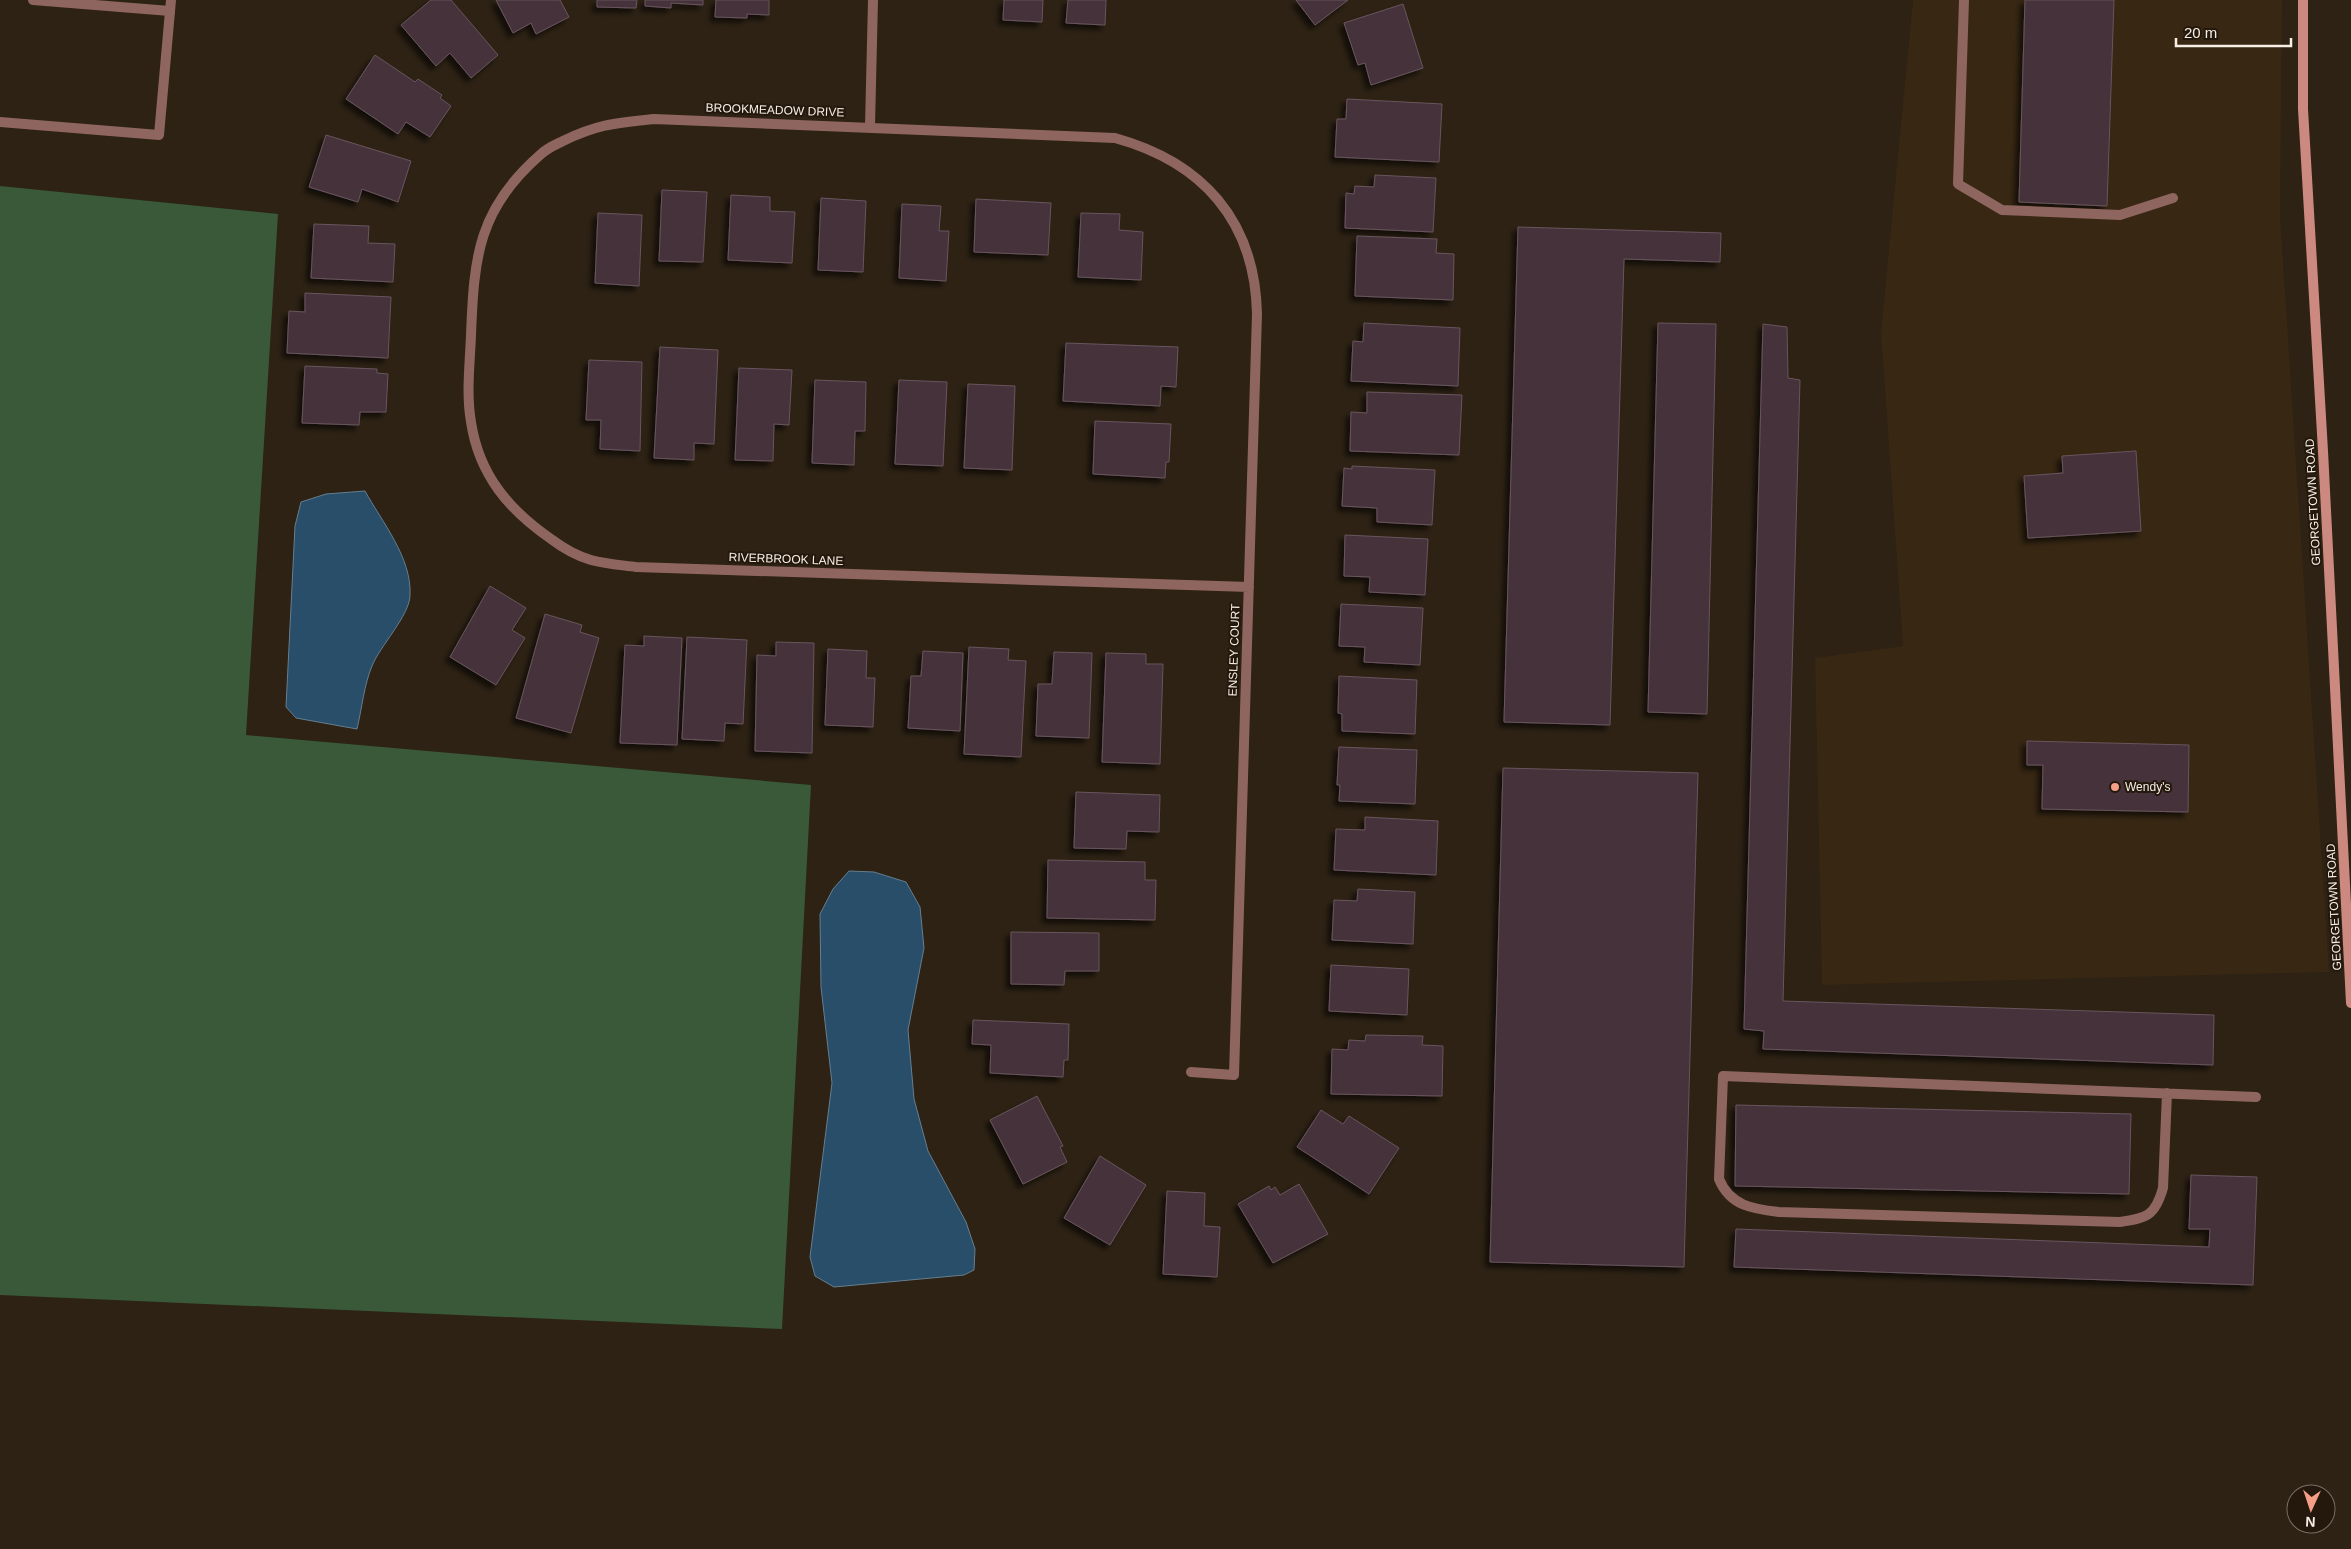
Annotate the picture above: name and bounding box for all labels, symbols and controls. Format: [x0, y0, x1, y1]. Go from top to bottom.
scale bar [2176, 15, 2291, 47]
text: 20 m [2184, 24, 2217, 41]
street label: BROOKMEADOW DRIVE [705, 101, 845, 119]
street label: GEORGETOWN ROAD [2303, 438, 2323, 566]
street label: RIVERBROOK LANE [728, 550, 844, 568]
street label: ENSLEY COURT [1225, 603, 1243, 697]
place label: Wendy's [2125, 780, 2170, 794]
marker: Wendy's [2109, 781, 2121, 793]
street label: GEORGETOWN ROAD [2324, 843, 2344, 971]
north arrow [2286, 1484, 2336, 1534]
text: N [2305, 1514, 2316, 1530]

